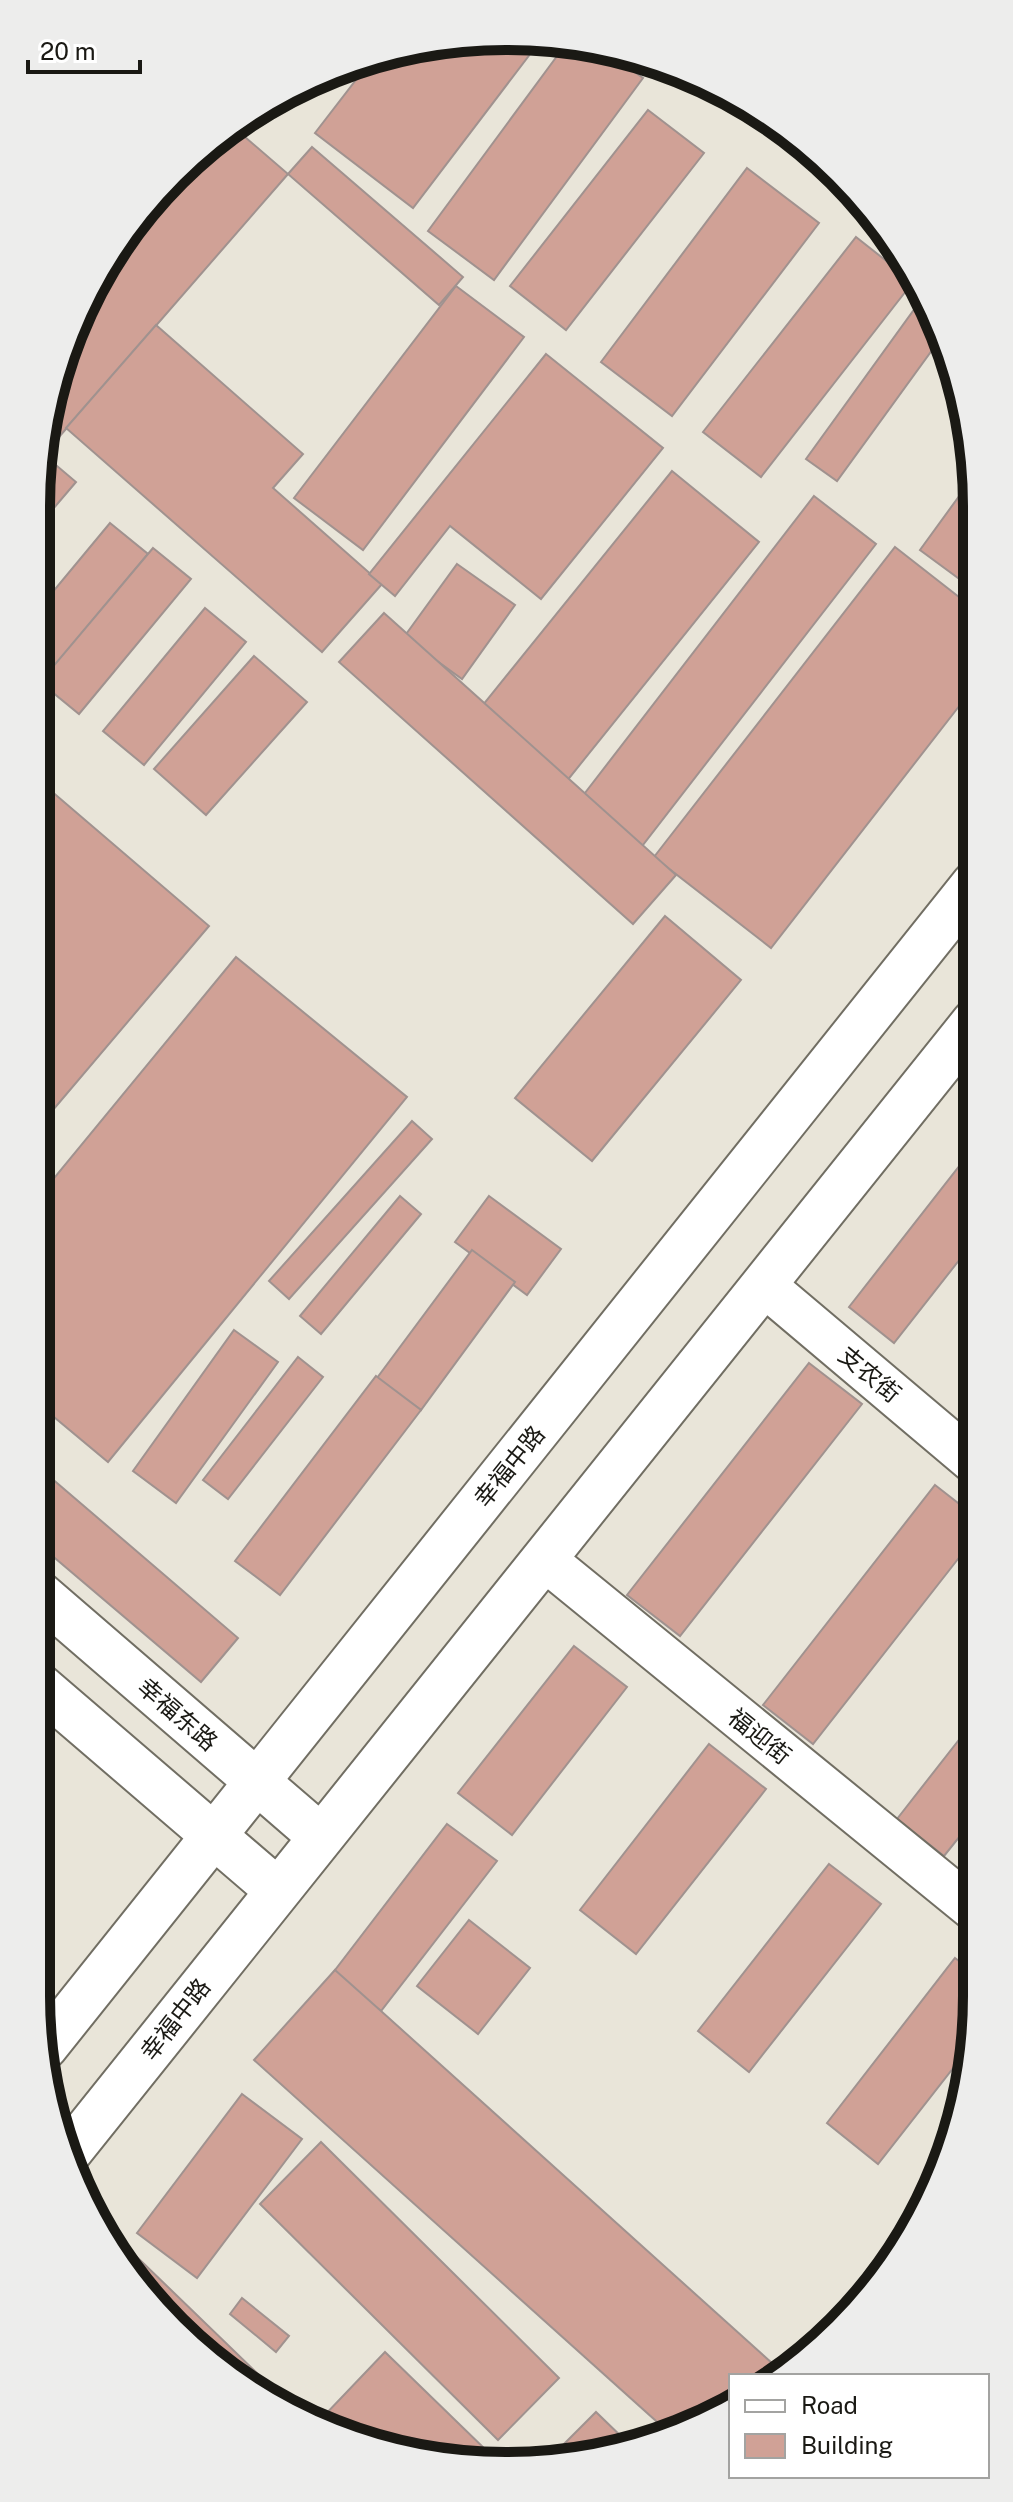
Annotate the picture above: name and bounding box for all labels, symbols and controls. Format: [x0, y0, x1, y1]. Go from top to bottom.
scale bar [28, 24, 140, 74]
text: 20 m [40, 37, 96, 65]
street label: 支农街 [833, 1340, 907, 1408]
street label: 幸福中路 [468, 1420, 550, 1512]
street label: 幸福东路 [133, 1672, 223, 1756]
street label: 福迎街 [723, 1702, 797, 1770]
street label: 幸福中路 [134, 1973, 216, 2065]
legend [729, 2374, 989, 2478]
text: Road [801, 2391, 858, 2419]
text: Building [801, 2431, 893, 2459]

